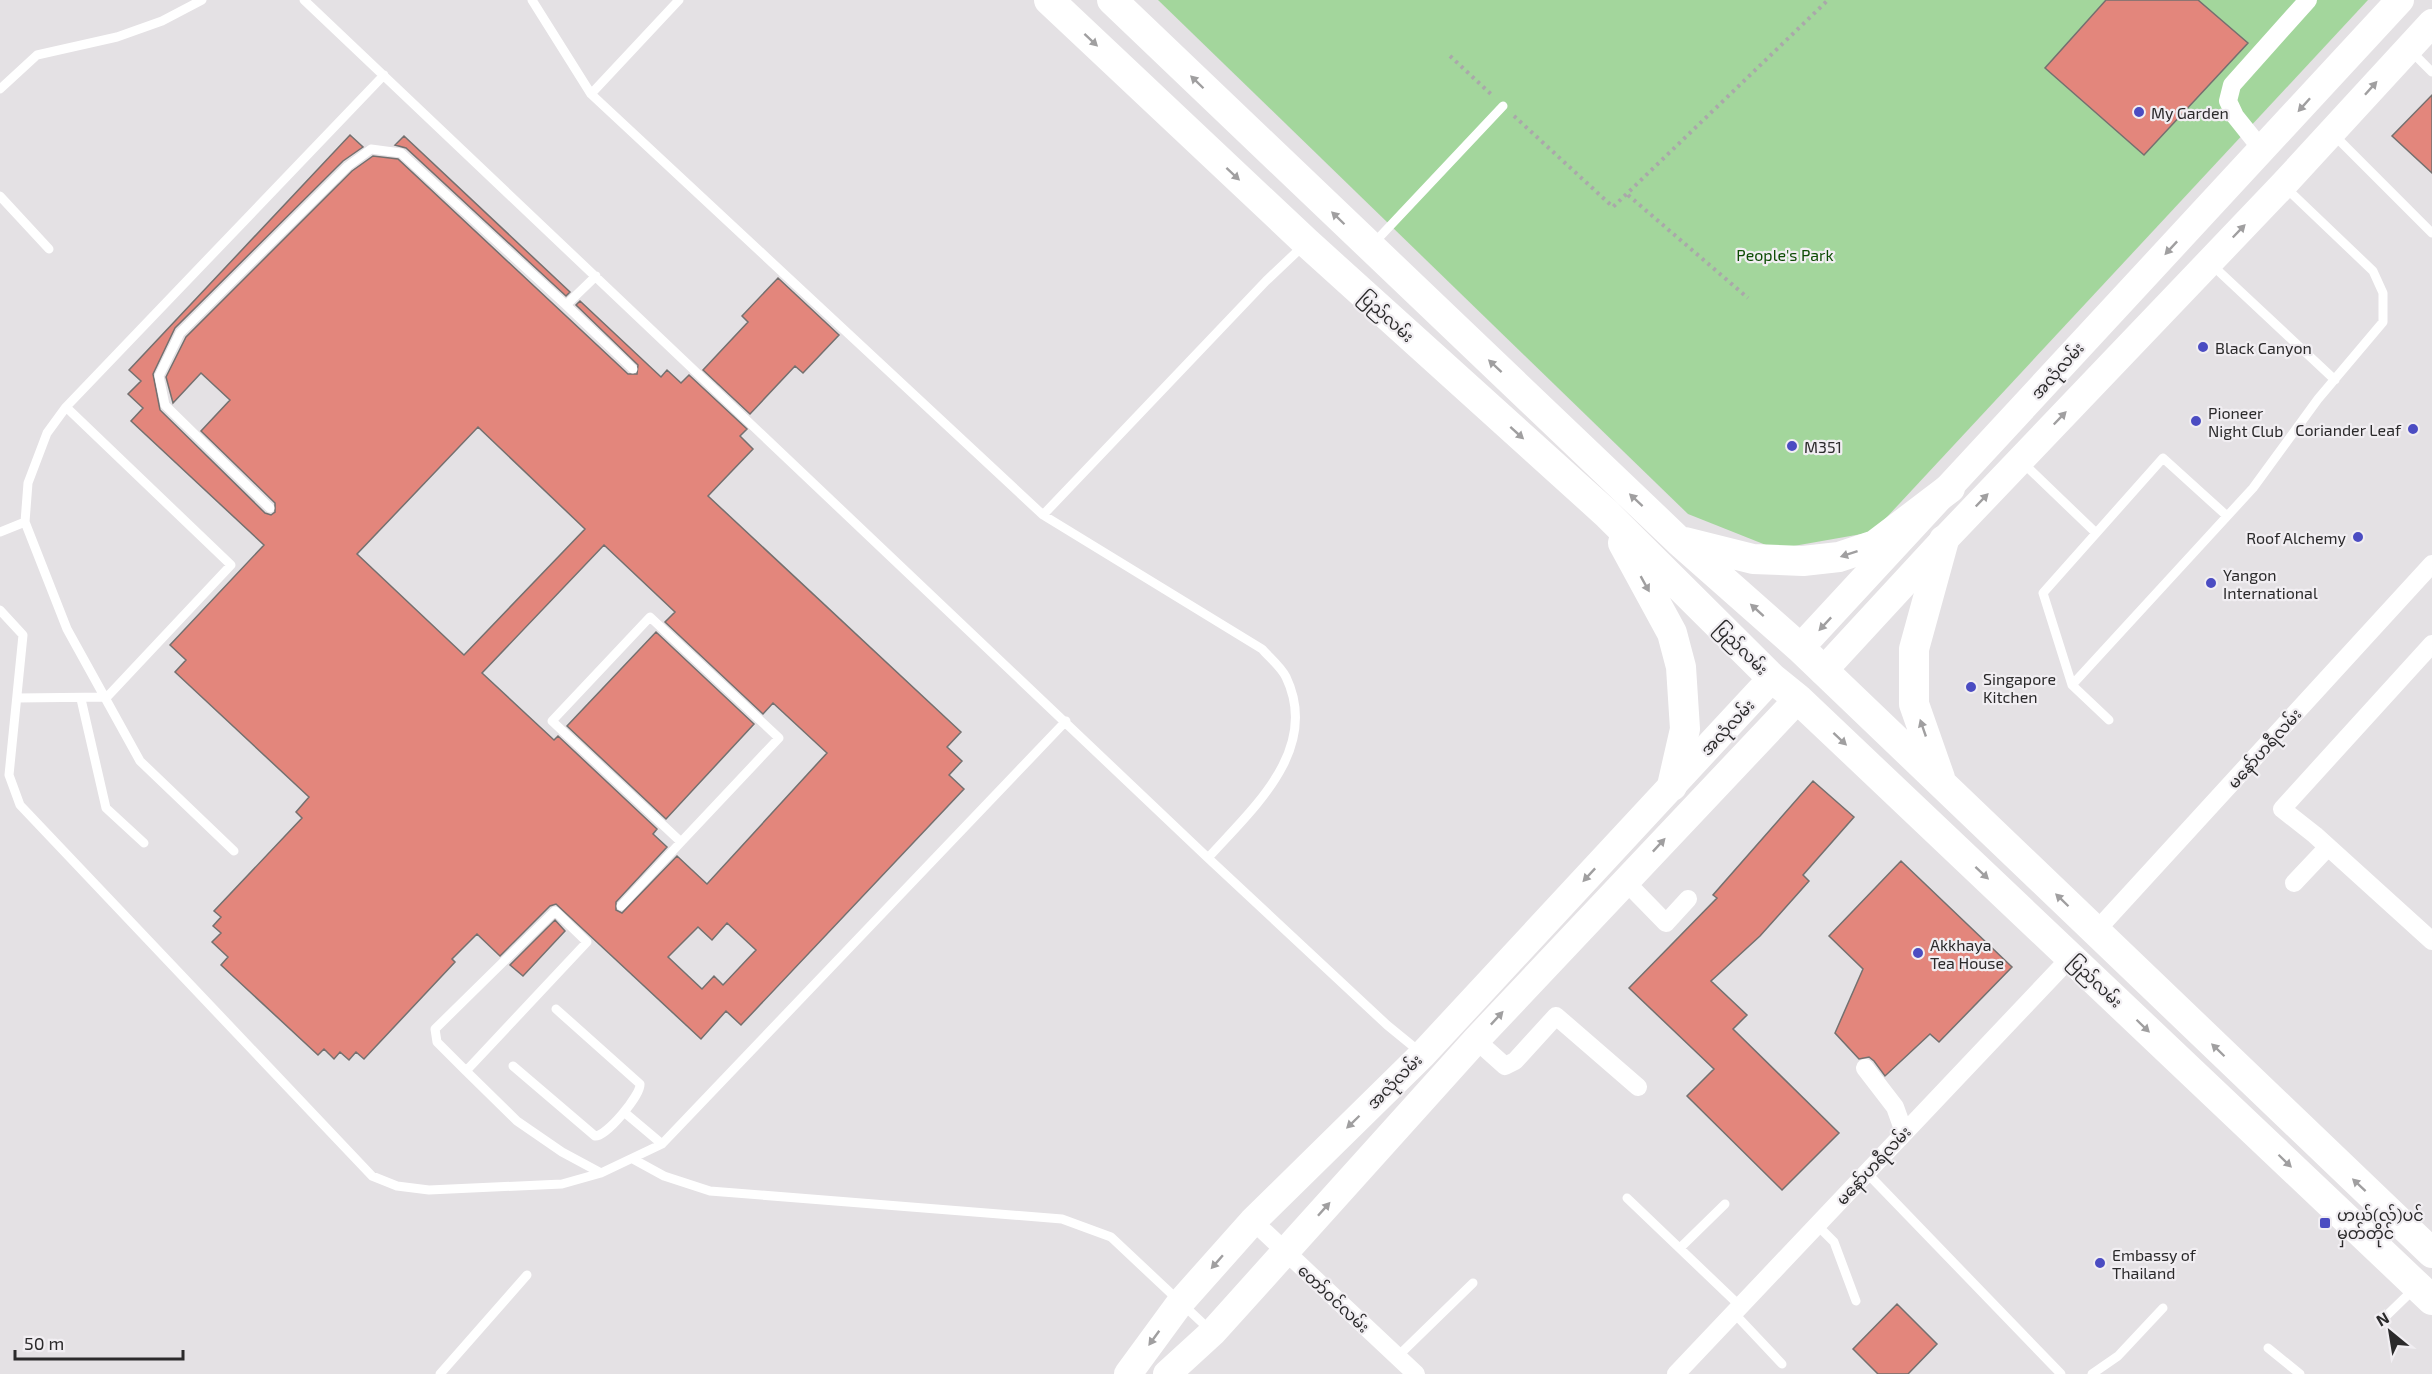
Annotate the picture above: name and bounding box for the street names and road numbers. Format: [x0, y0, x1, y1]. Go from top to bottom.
street label: ပြည်လမ်း [1353, 286, 1419, 349]
street label: အလုံလမ်း [2026, 337, 2092, 406]
street label: ပြည်လမ်း [1708, 617, 1773, 682]
street label: အလုံလမ်း [1696, 694, 1762, 763]
street label: မနော်ဟရီလမ်း [2223, 704, 2308, 795]
street label: ပြည်လမ်း [2062, 950, 2127, 1015]
street label: အလုံလမ်း [1362, 1049, 1430, 1117]
street label: မနော်ဟရီလမ်း [1831, 1121, 1918, 1212]
street label: တော်ဝင်လမ်း [1294, 1259, 1374, 1336]

